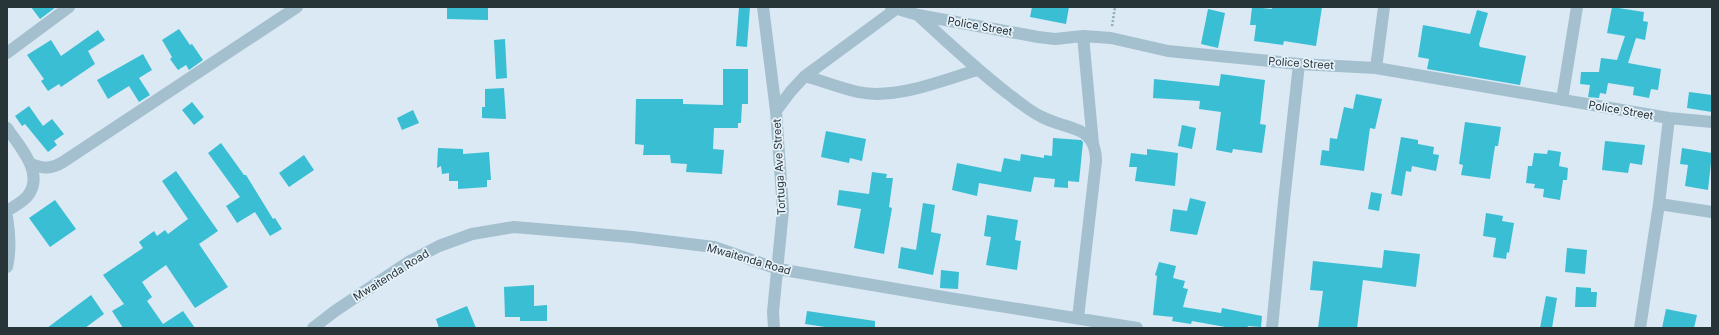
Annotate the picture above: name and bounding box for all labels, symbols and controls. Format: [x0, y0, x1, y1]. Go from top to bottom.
street label: Police Street [946, 13, 1014, 39]
street label: Police Street [1268, 54, 1335, 72]
street label: Police Street [1587, 97, 1655, 123]
street label: Tortuga Ave Street [769, 118, 789, 216]
street label: Mwaitenda Road [705, 240, 793, 278]
street label: Mwaitenda Road [351, 246, 431, 304]

